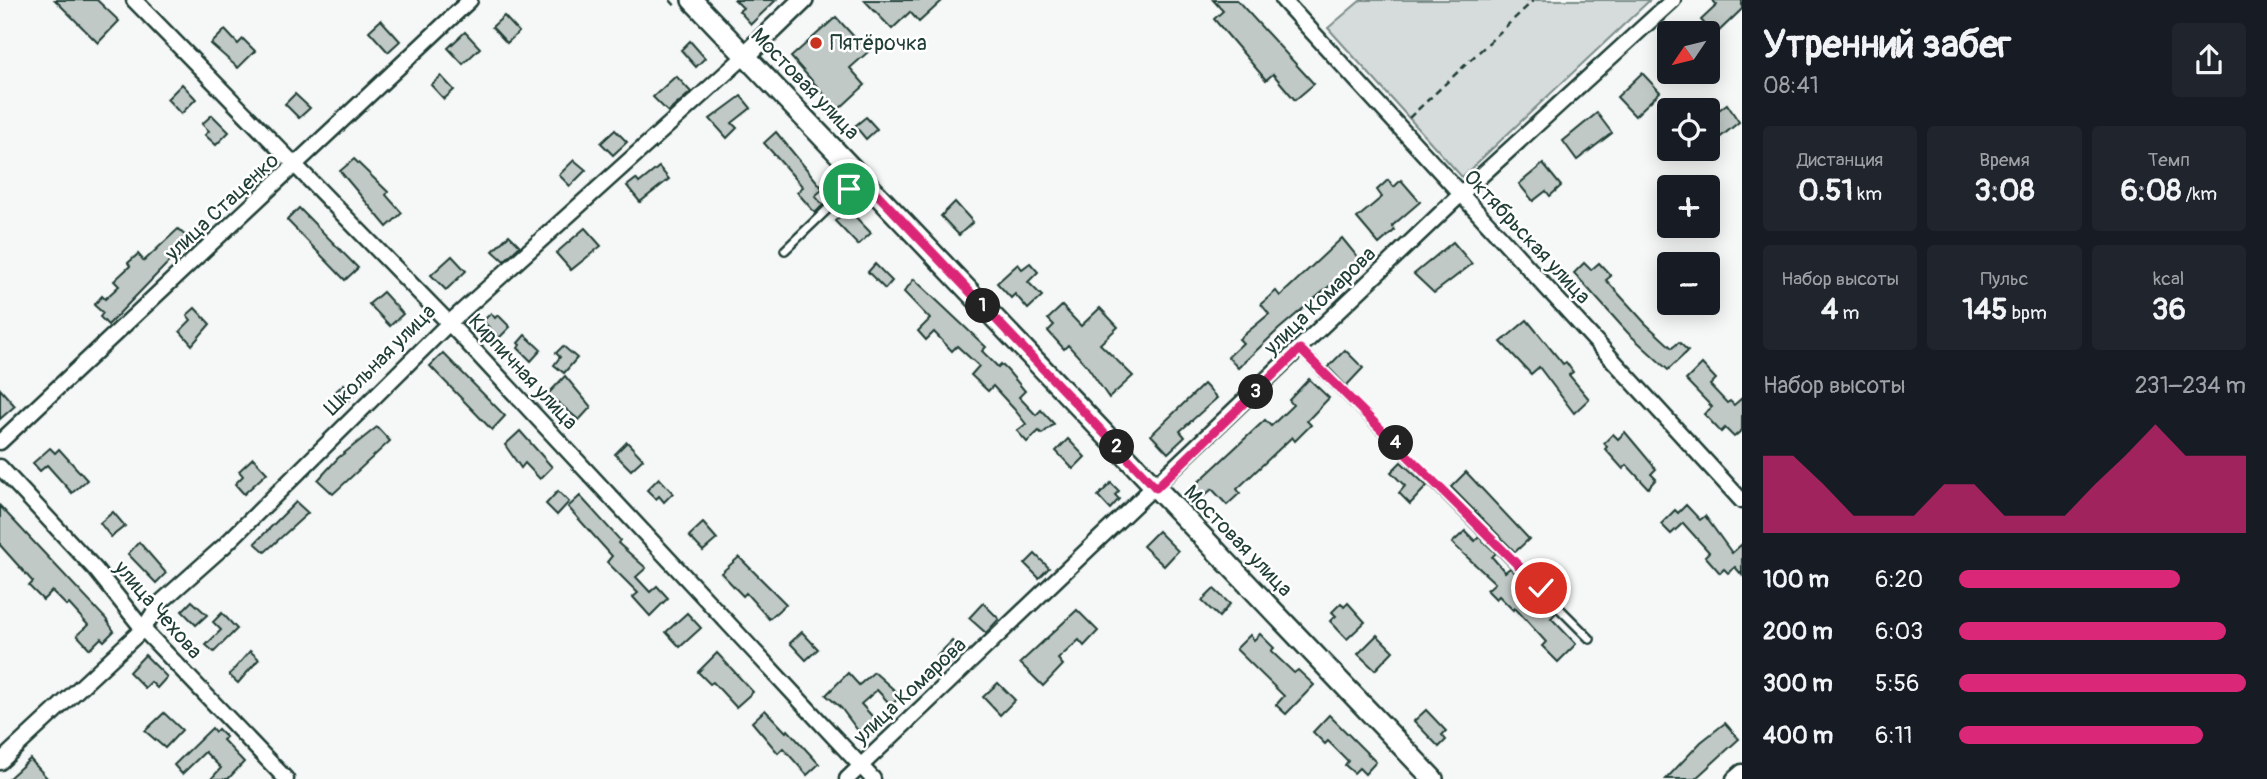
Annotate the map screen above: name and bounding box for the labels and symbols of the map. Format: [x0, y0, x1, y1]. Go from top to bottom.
north arrow [1657, 21, 1720, 84]
street label: Мостовая улица [745, 22, 865, 146]
place label: Пятёрочка [830, 30, 927, 57]
marker: Пятёрочка [808, 35, 824, 51]
street label: улица Стаценко [159, 147, 285, 267]
pin [819, 159, 879, 219]
street label: Октябрьская улица [1458, 164, 1596, 310]
street label: улица Комарова [1258, 241, 1382, 362]
pin: 1 [965, 288, 1000, 324]
street label: Школьная улица [318, 298, 442, 422]
street label: Кирпичная улица [462, 308, 584, 436]
pin: 3 [1238, 374, 1274, 410]
pin: 4 [1378, 426, 1414, 460]
pin: 2 [1100, 430, 1134, 464]
street label: Мостовая улица [1178, 479, 1298, 603]
street label: улица Чехова [107, 554, 208, 665]
pin [1511, 558, 1571, 618]
street label: улица Комарова [847, 632, 972, 751]

